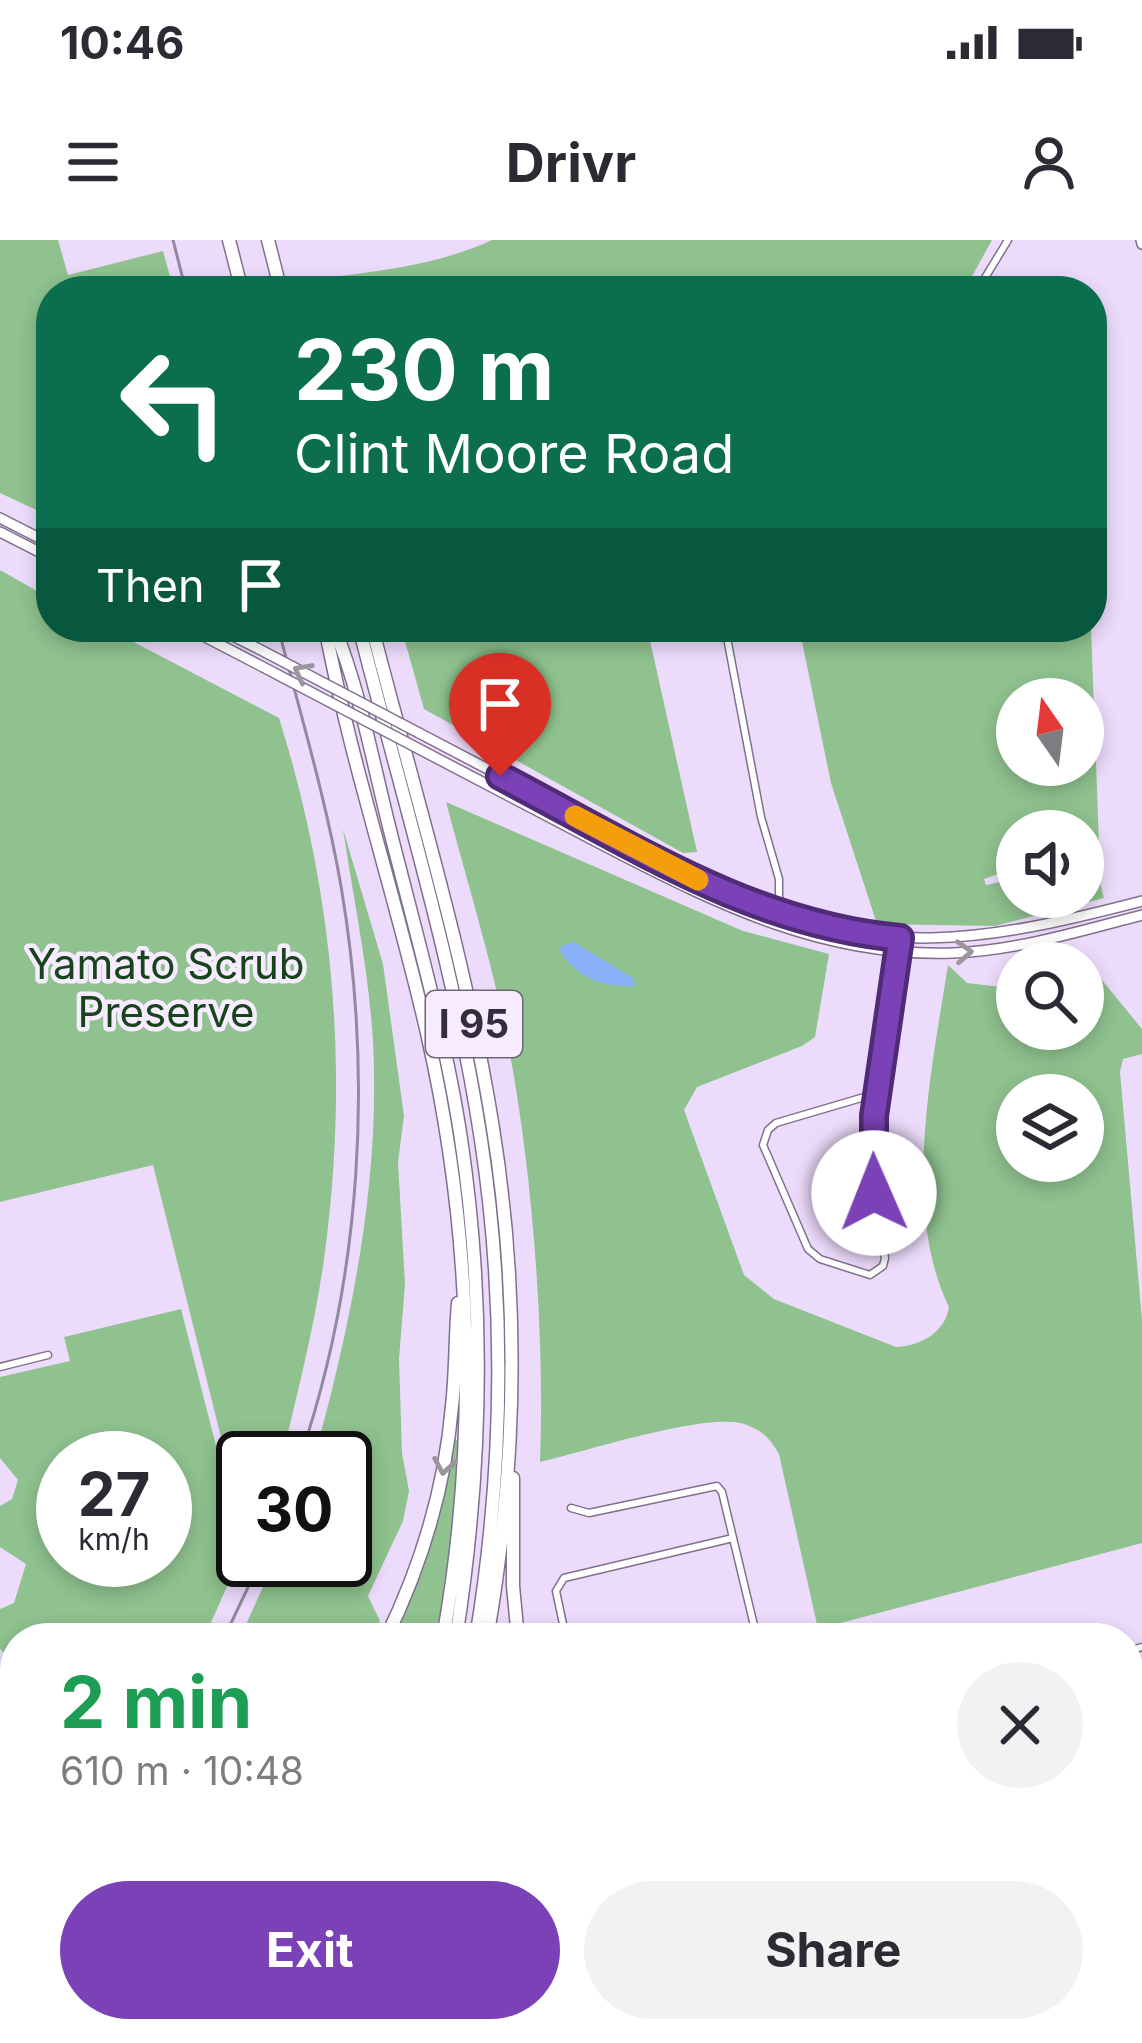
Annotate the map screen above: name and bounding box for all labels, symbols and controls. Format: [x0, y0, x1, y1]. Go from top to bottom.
text: 10:46 [60, 15, 184, 70]
icon: menu [60, 129, 126, 195]
icon: person [1016, 129, 1082, 195]
text: Drivr [506, 130, 636, 195]
text: 230 m [294, 319, 554, 420]
icon: left [96, 324, 252, 480]
text: Clint Moore Road [294, 421, 734, 486]
icon: arrive [228, 552, 294, 618]
text: Then [96, 558, 204, 613]
pin [449, 653, 551, 776]
one-way arrow [292, 663, 314, 686]
icon: arrive [467, 671, 533, 737]
north arrow [996, 678, 1104, 786]
map controls [996, 678, 1104, 1182]
button: sound [996, 810, 1104, 918]
park label: Yamato Scrub Preserve [27, 938, 305, 1037]
one-way arrow [956, 939, 974, 965]
button: search [996, 942, 1104, 1050]
road number: I 95 [426, 991, 522, 1057]
button: layers [996, 1074, 1104, 1182]
position arrow [811, 1130, 937, 1256]
speed limit sign: 30 [216, 1431, 372, 1587]
one-way arrow [432, 1455, 457, 1475]
text: 27 [78, 1458, 150, 1530]
text: km/h [78, 1521, 150, 1557]
text: 2 min [60, 1658, 252, 1745]
button: close [957, 1662, 1083, 1788]
text: 610 m · 10:48 [60, 1747, 304, 1794]
button: Exit [60, 1881, 560, 2019]
button: Share [584, 1881, 1083, 2019]

